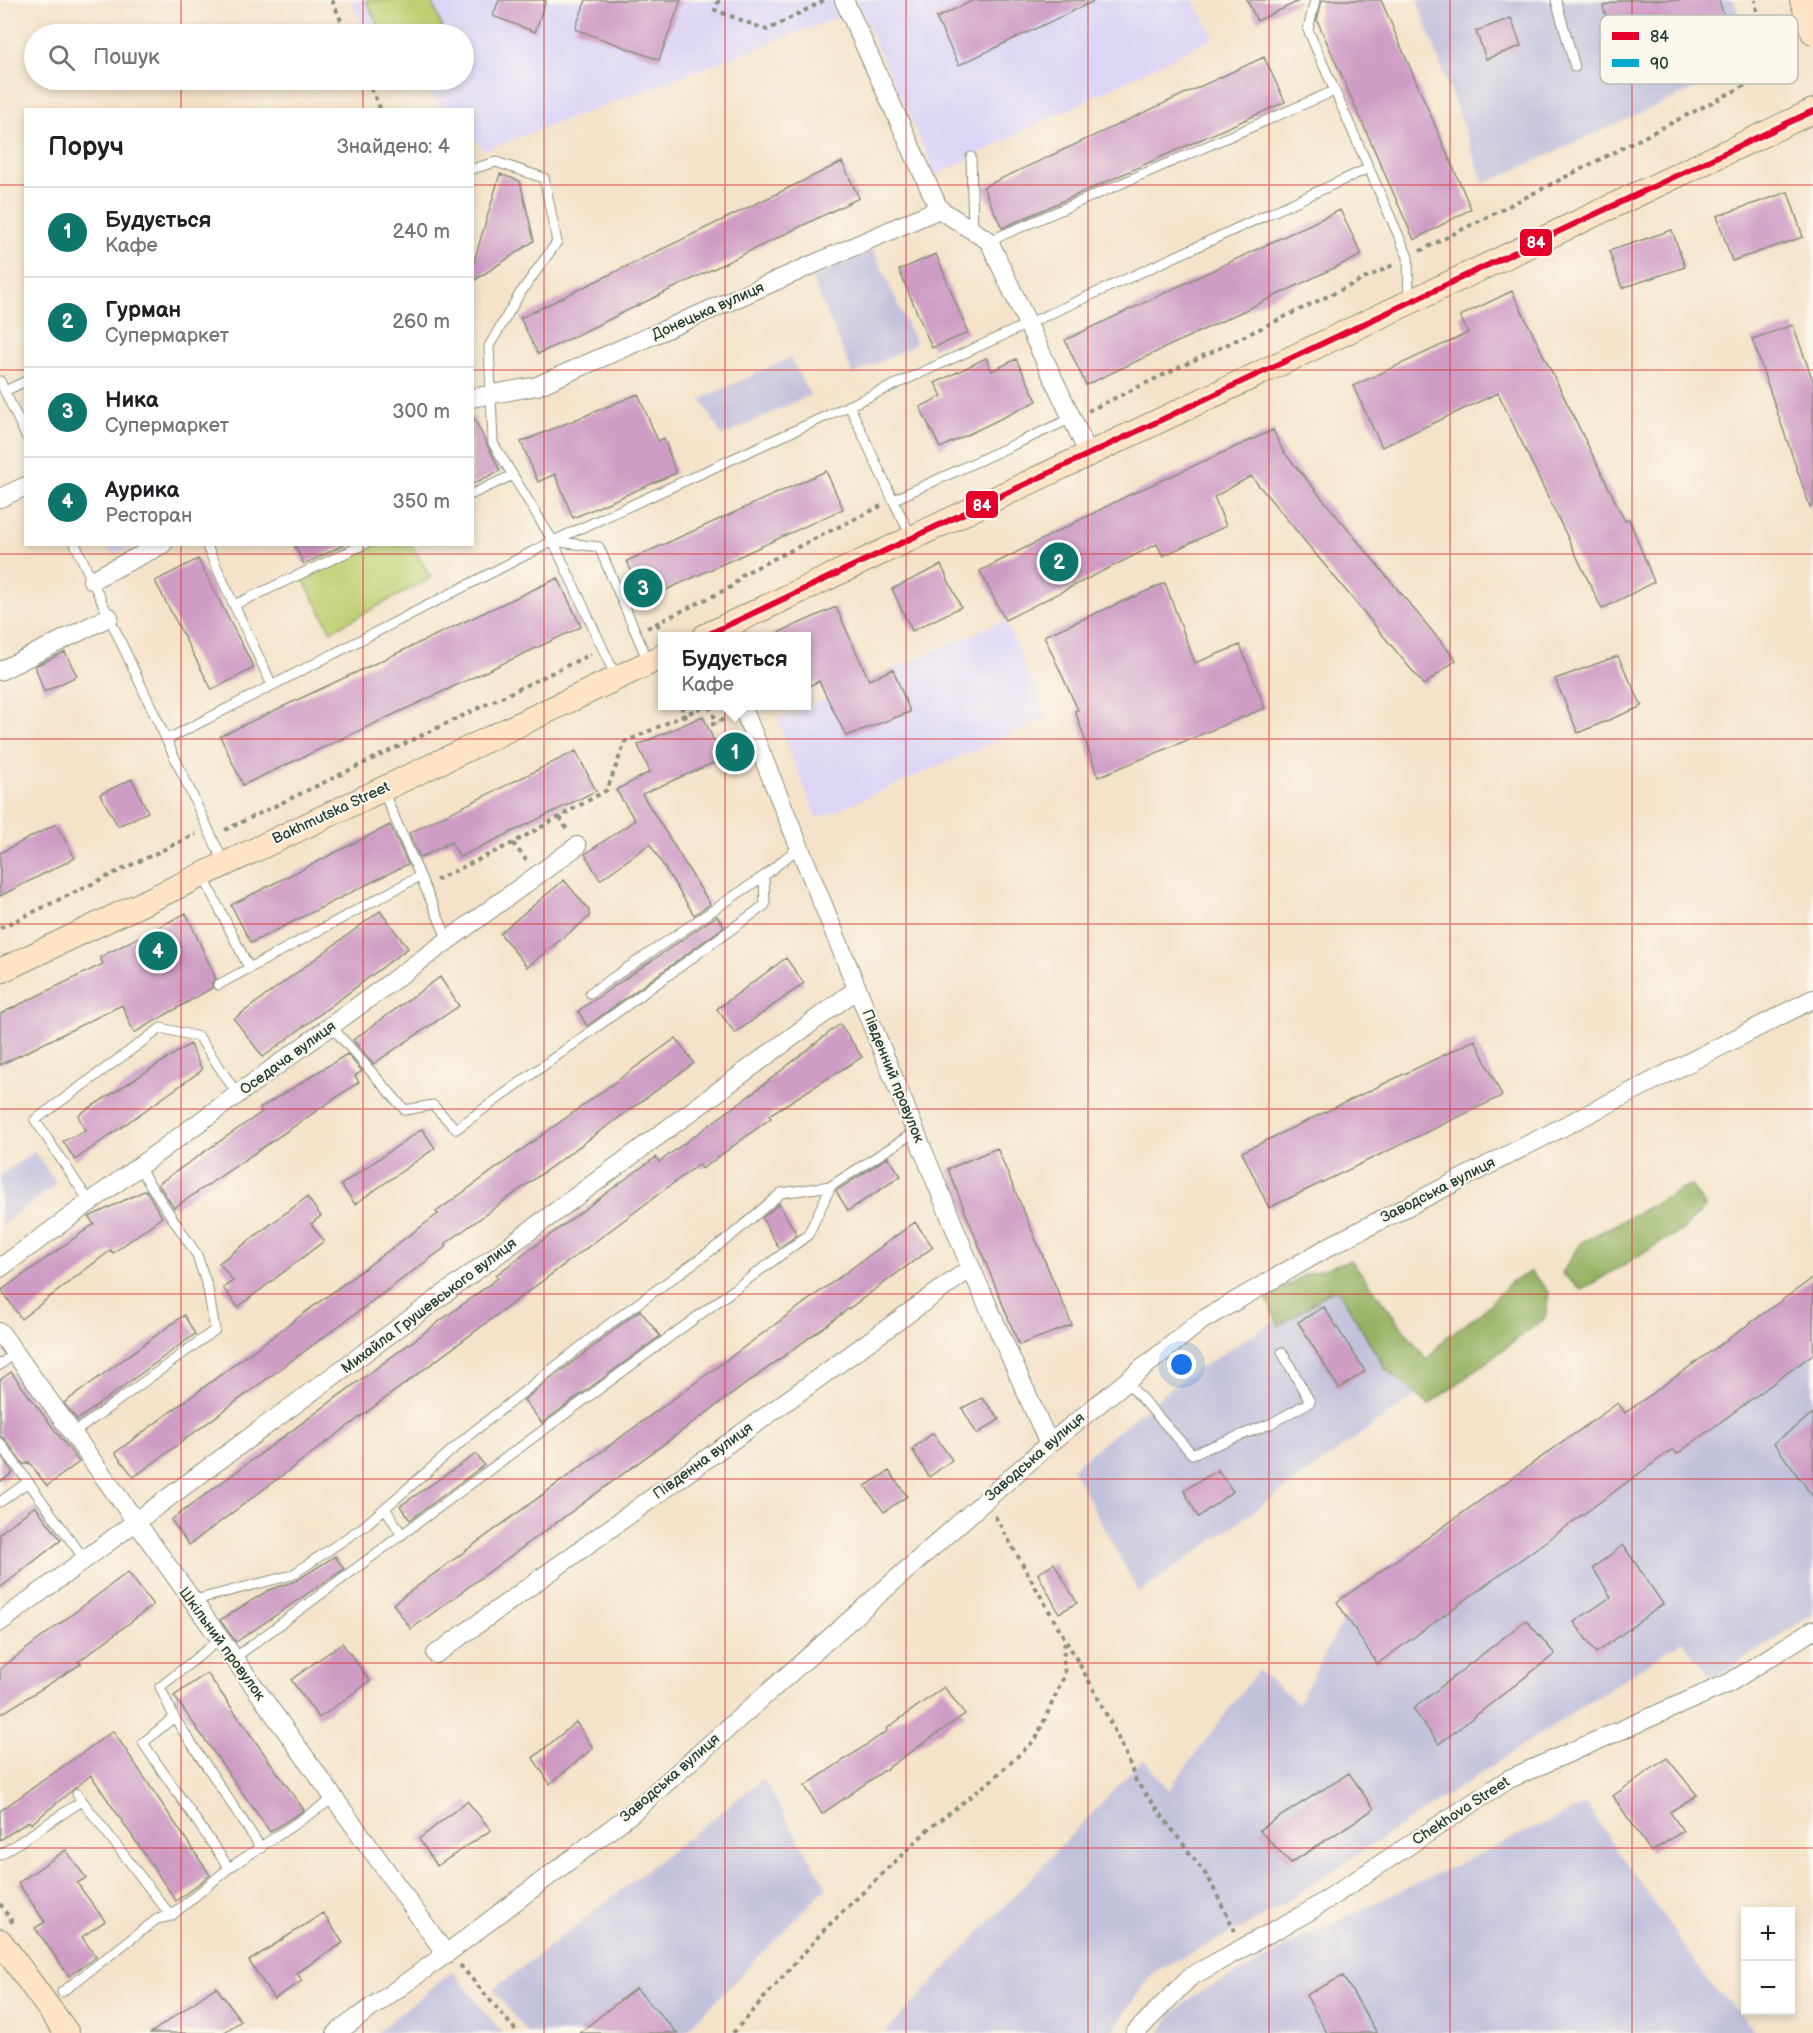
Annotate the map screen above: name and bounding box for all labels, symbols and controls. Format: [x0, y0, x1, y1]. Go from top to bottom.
legend [1600, 15, 1798, 84]
search box [24, 24, 474, 90]
text: 84 [1650, 28, 1669, 47]
icon: search [45, 41, 78, 74]
text: Пошук [93, 44, 160, 71]
text: 90 [1650, 55, 1669, 74]
text: Поруч [48, 132, 124, 163]
text: Знайдено: 4 [337, 135, 450, 159]
text: Будується [105, 207, 211, 234]
text: 1 [63, 220, 72, 244]
text: 240 m [393, 220, 450, 244]
line badge: 84 [1519, 228, 1553, 257]
text: Кафе [105, 234, 158, 258]
text: 84 [1526, 234, 1546, 253]
street label: Донецька вулиця [649, 278, 767, 344]
text: Гурман [105, 297, 181, 324]
text: 2 [62, 310, 73, 334]
text: 260 m [392, 310, 450, 334]
text: Супермаркет [105, 324, 229, 348]
text: Ника [105, 387, 159, 414]
text: 3 [62, 400, 73, 424]
text: 300 m [392, 400, 450, 424]
text: Супермаркет [105, 414, 229, 438]
text: Аурика [105, 477, 179, 504]
text: 4 [62, 490, 73, 514]
text: 350 m [393, 490, 450, 514]
line badge: 84 [965, 490, 999, 519]
text: 84 [972, 497, 992, 516]
text: Ресторан [105, 504, 192, 528]
pin: 2 [1040, 540, 1078, 584]
pin: 3 [624, 566, 662, 610]
popup [658, 632, 811, 710]
text: Будується [681, 646, 788, 673]
text: Кафе [681, 673, 734, 697]
pin: 1 [716, 730, 754, 774]
street label: Bakhmutska Street [269, 777, 393, 849]
pin: 4 [138, 928, 178, 974]
street label: Південний провулок [858, 1006, 928, 1146]
street label: Оседача вулиця [236, 1017, 340, 1099]
street label: Заводська вулиця [1377, 1153, 1499, 1227]
street label: Михайла Грушевського вулиця [338, 1234, 520, 1378]
your location [1167, 1350, 1196, 1379]
street label: Заводська вулиця [981, 1408, 1089, 1506]
street label: Південна вулиця [649, 1418, 757, 1504]
street label: Шкільний провулок [174, 1584, 270, 1704]
street label: Заводська вулиця [616, 1729, 724, 1827]
street label: Chekhova Street [1409, 1772, 1514, 1850]
map controls [1741, 1907, 1795, 2015]
button: + [1741, 1907, 1795, 1961]
button: − [1741, 1961, 1795, 2015]

